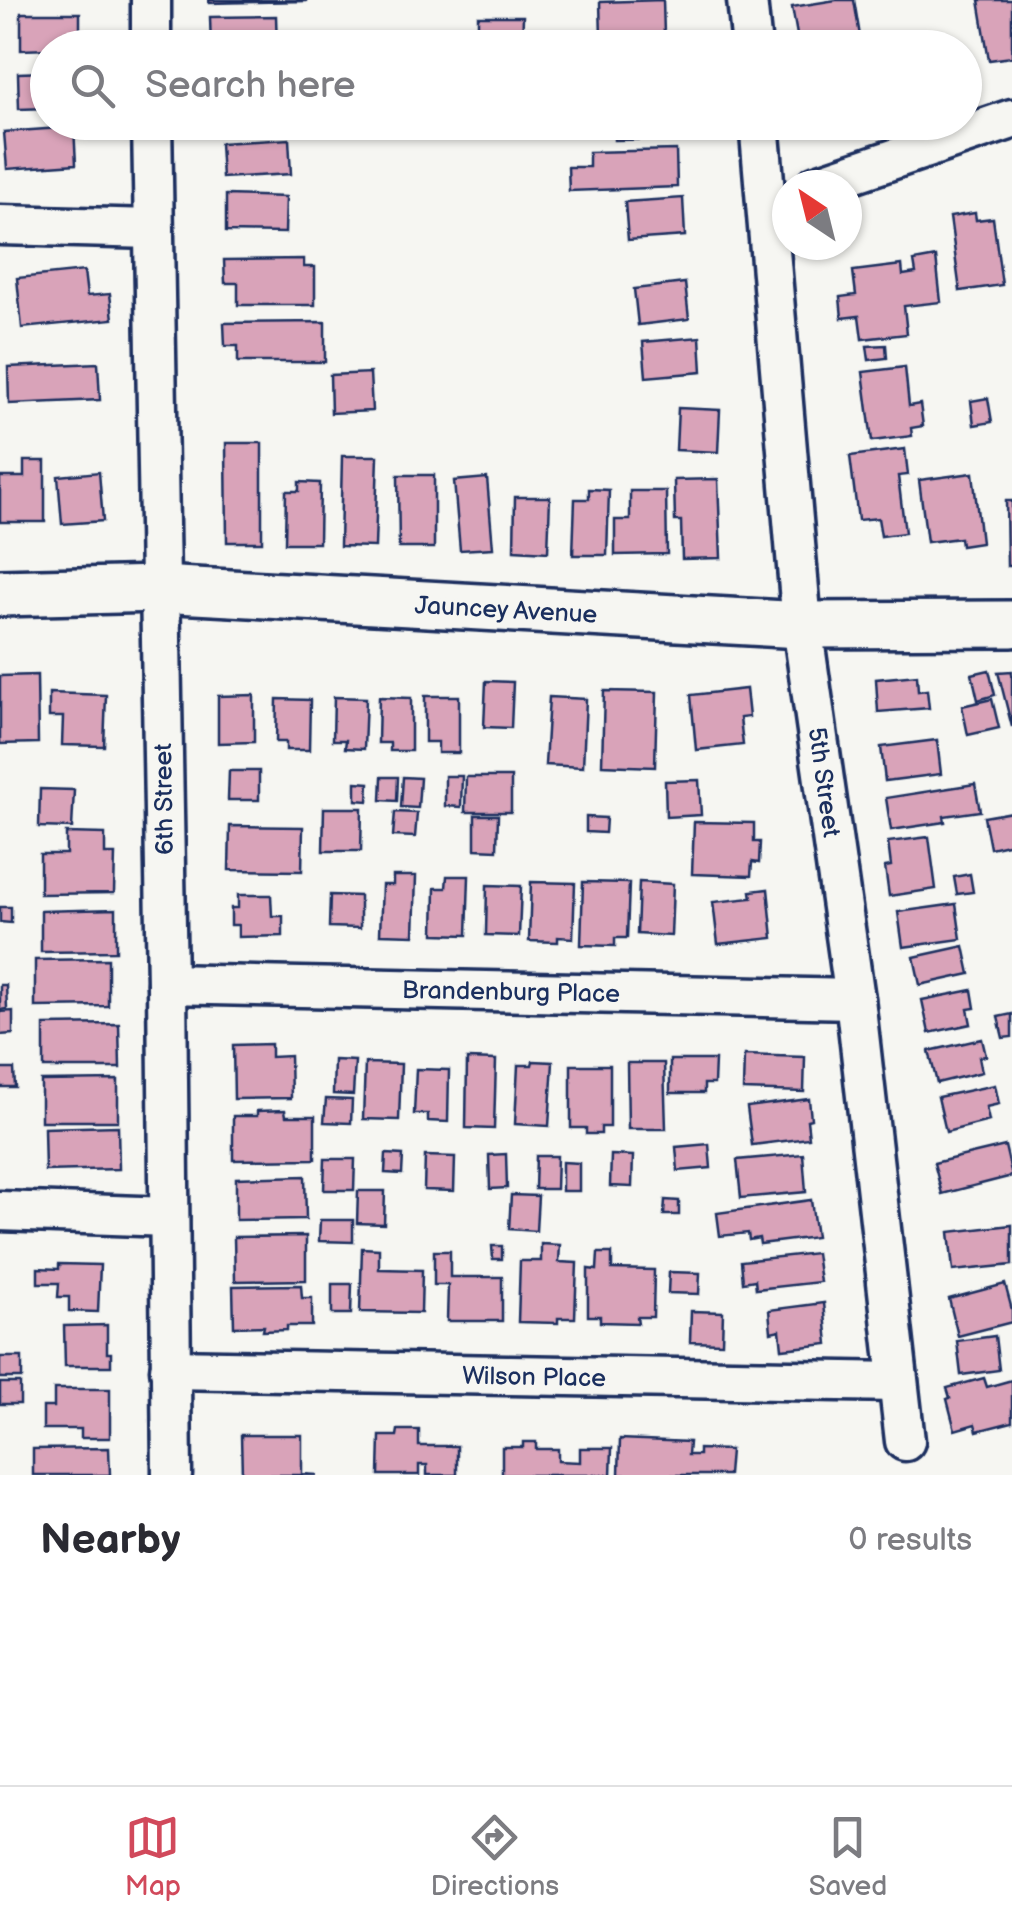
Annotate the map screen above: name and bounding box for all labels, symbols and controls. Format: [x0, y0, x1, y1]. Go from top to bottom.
search box [30, 30, 982, 140]
icon: search [65, 58, 120, 113]
text: Search here [145, 63, 356, 108]
north arrow [772, 170, 862, 260]
street label: Jauncey Avenue [414, 590, 598, 631]
street label: 5th Street [800, 725, 847, 840]
street label: 6th Street [148, 743, 181, 855]
street label: Brandenburg Place [402, 975, 621, 1010]
street label: Wilson Place [462, 1361, 606, 1394]
text: Nearby [40, 1515, 180, 1566]
text: 0 results [849, 1521, 972, 1560]
tab: Map [125, 1810, 181, 1903]
tab: Directions [430, 1810, 559, 1903]
tab: Saved [809, 1810, 887, 1903]

